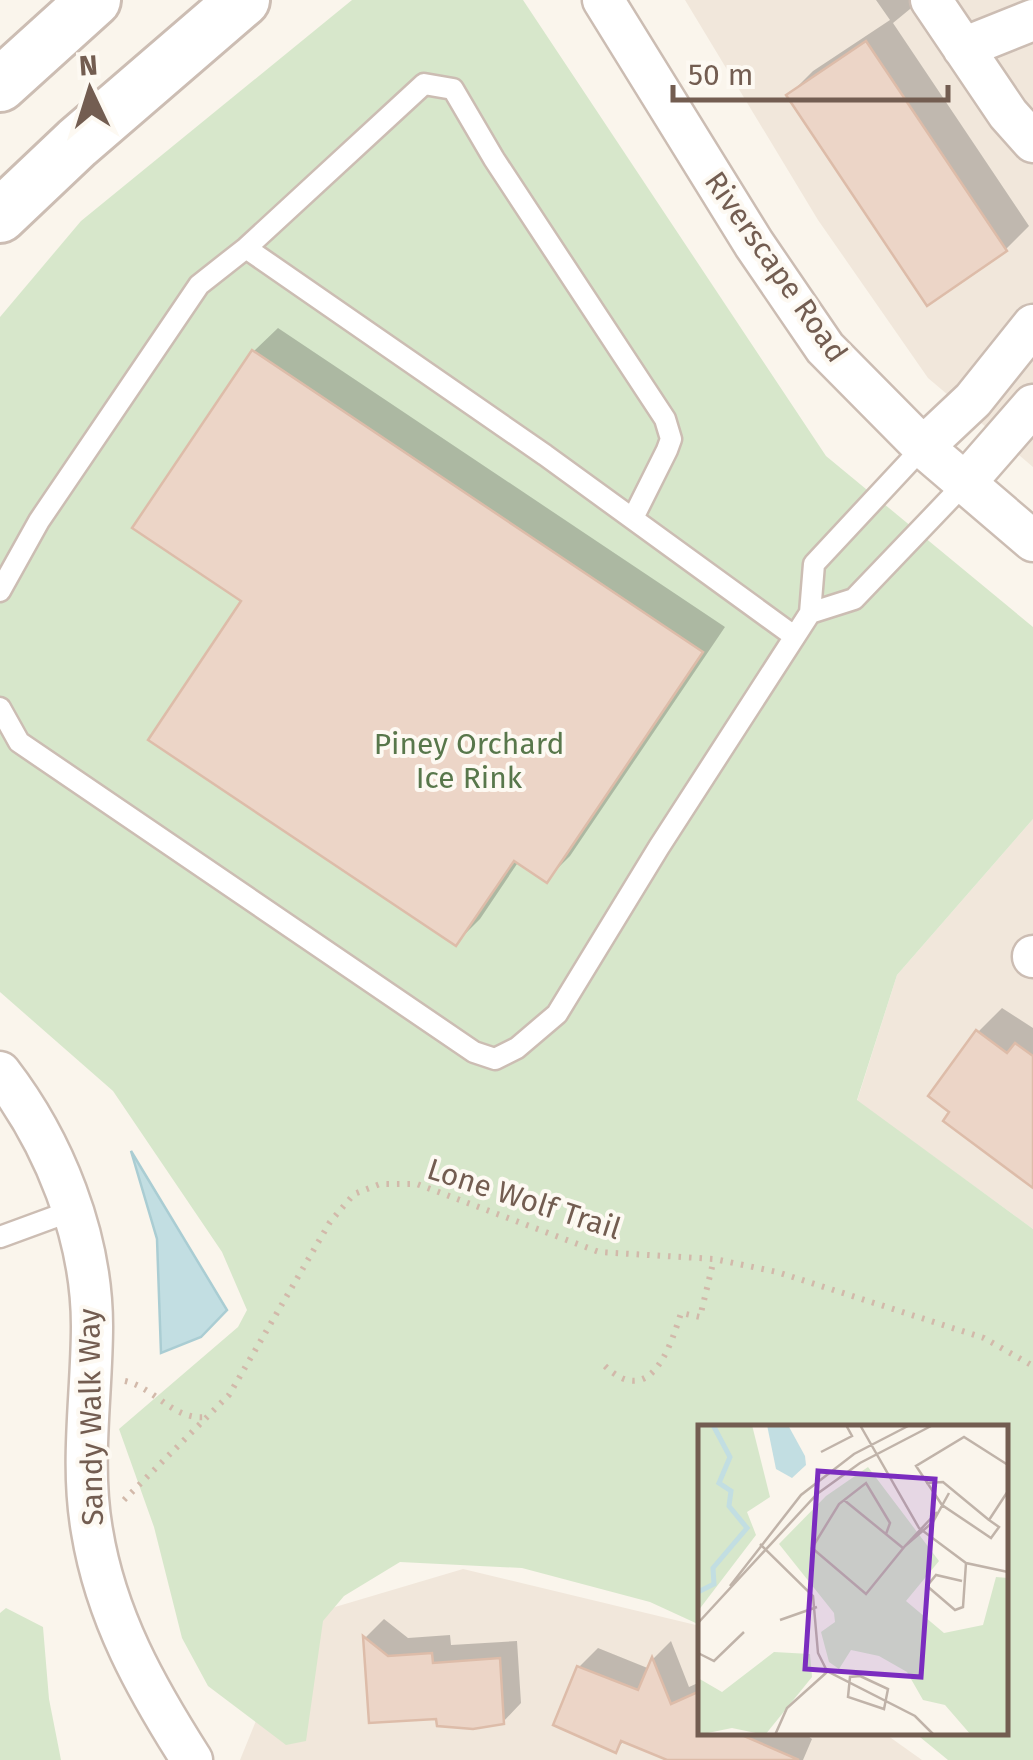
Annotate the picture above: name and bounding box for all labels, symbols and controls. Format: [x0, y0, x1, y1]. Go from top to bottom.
north arrow [40, 40, 140, 140]
scale bar [673, 40, 948, 102]
text: N [78, 48, 99, 83]
text: 50 m [688, 57, 753, 93]
street label: Riverscape Road [697, 165, 855, 369]
park label: Piney Orchard Ice Rink [374, 726, 564, 796]
street label: Lone Wolf Trail [423, 1151, 625, 1247]
street label: Sandy Walk Way [71, 1308, 111, 1526]
inset map [698, 1425, 1008, 1735]

